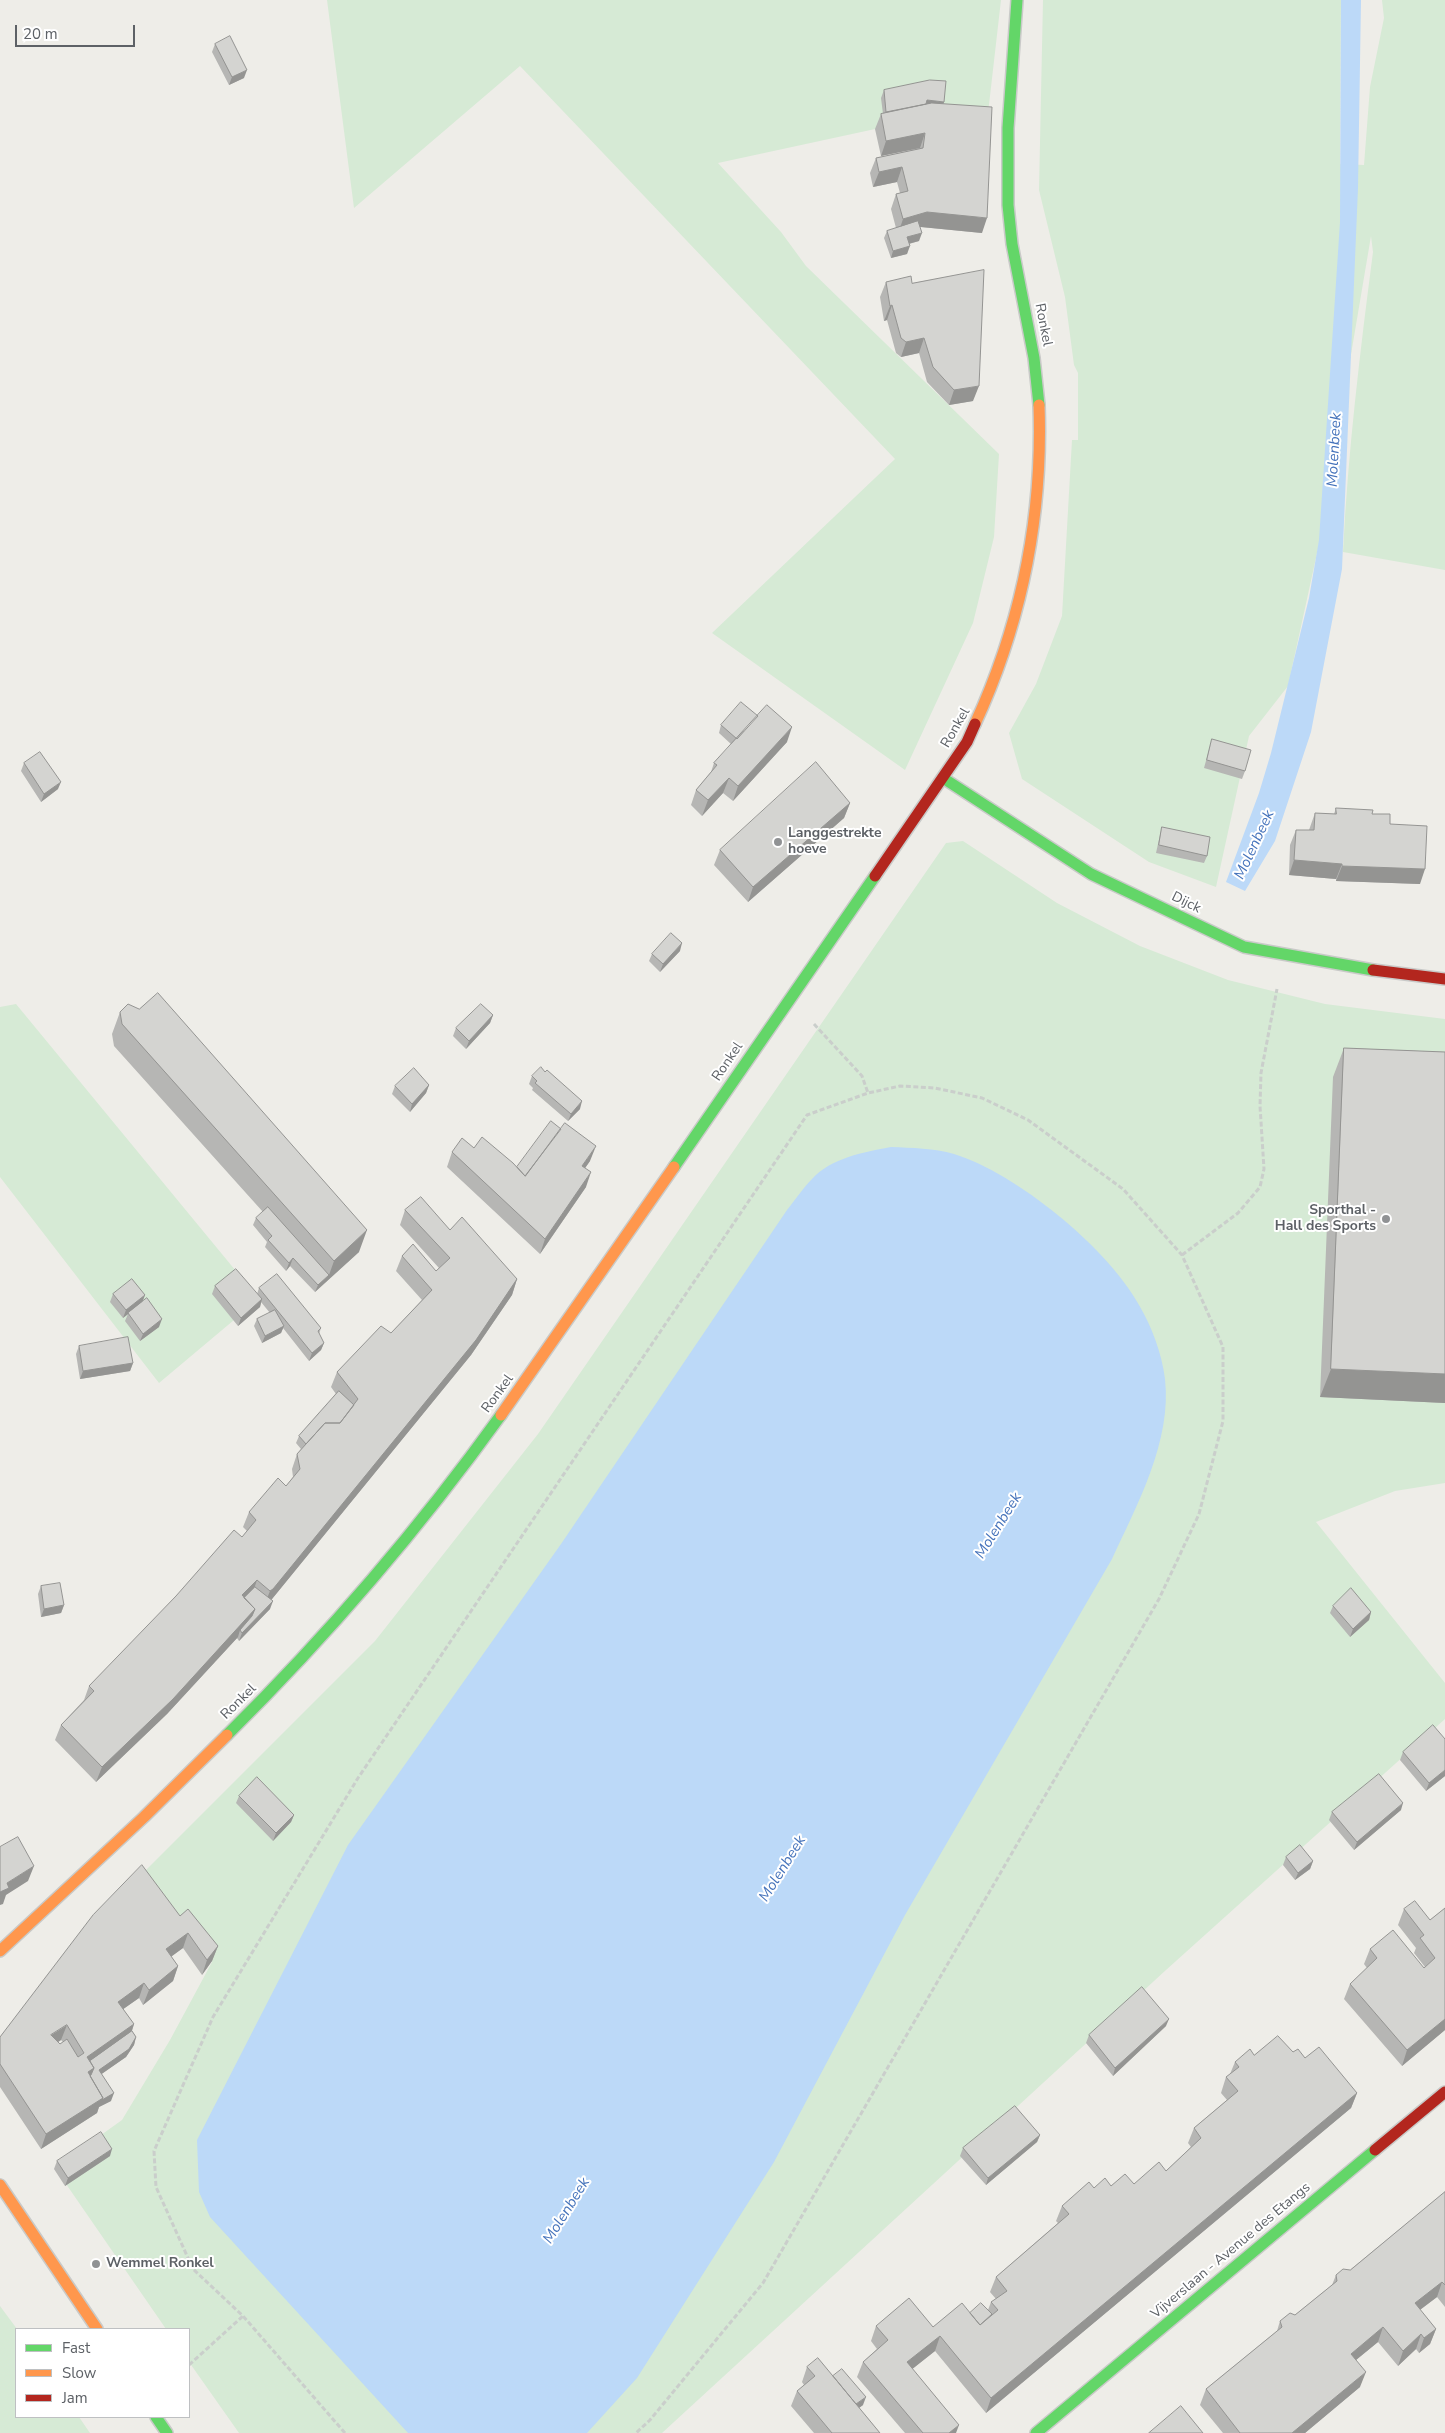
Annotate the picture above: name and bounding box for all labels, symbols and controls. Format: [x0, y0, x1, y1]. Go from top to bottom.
scale bar [18, 15, 138, 47]
text: 20 m [23, 24, 58, 44]
street label: Ronkel [1031, 302, 1055, 348]
water label: Molenbeek [1324, 412, 1346, 488]
street label: Ronkel [938, 705, 974, 751]
water label: Molenbeek [1231, 808, 1279, 882]
place label: Langgestrekte hoeve [788, 826, 882, 859]
marker: Langgestrekte hoeve [772, 836, 784, 848]
street label: Dijck [1169, 889, 1203, 917]
street label: Ronkel [709, 1039, 747, 1085]
place label: Sporthal - Hall des Sports [1275, 1203, 1376, 1236]
marker: Sporthal - Hall des Sports [1380, 1213, 1392, 1225]
street label: Ronkel [478, 1372, 518, 1416]
water label: Molenbeek [972, 1490, 1026, 1562]
street label: Ronkel [218, 1681, 260, 1723]
water label: Molenbeek [756, 1833, 810, 1905]
water label: Molenbeek [540, 2175, 594, 2247]
street label: Vijverslaan - Avenue des Etangs [1148, 2179, 1314, 2323]
place label: Wemmel Ronkel [106, 2256, 214, 2272]
marker: Wemmel Ronkel [90, 2258, 102, 2270]
legend [15, 2328, 190, 2418]
text: Fast [62, 2338, 90, 2358]
text: Slow [62, 2363, 96, 2383]
text: Jam [62, 2388, 88, 2408]

